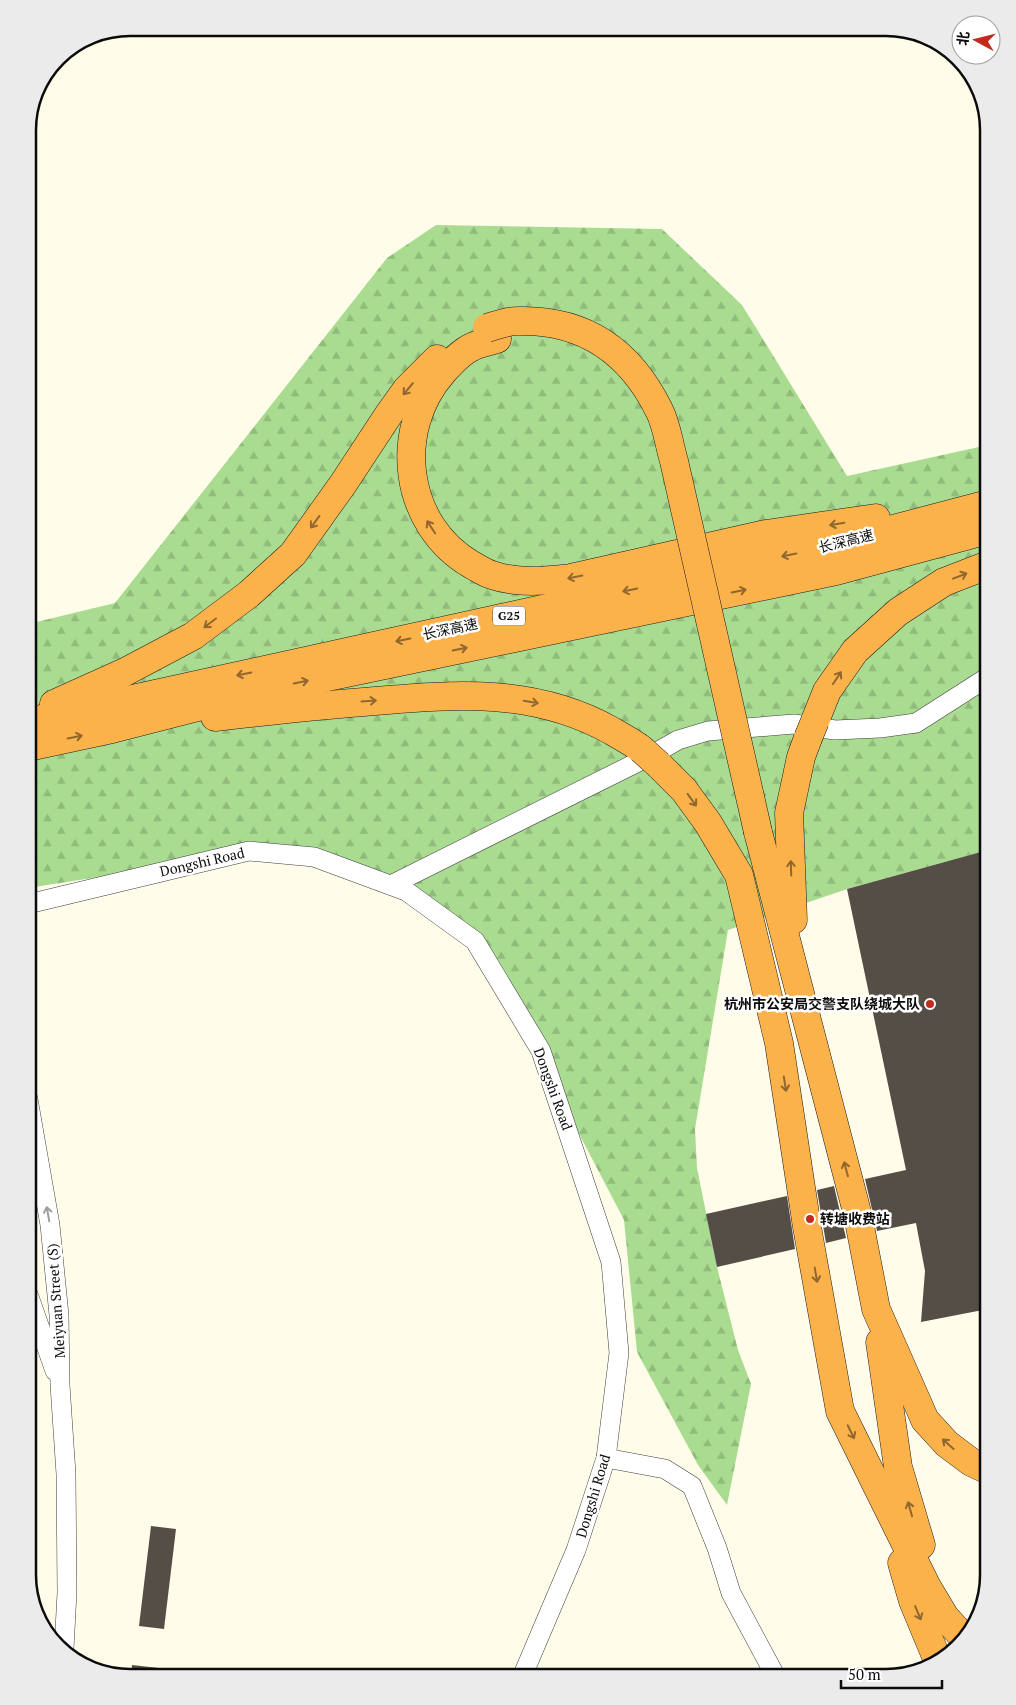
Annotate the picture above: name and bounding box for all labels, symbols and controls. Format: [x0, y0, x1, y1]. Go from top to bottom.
north arrow [951, 15, 1001, 65]
text: 北 [952, 30, 973, 46]
one-way arrow [403, 382, 414, 395]
one-way arrow [310, 515, 321, 528]
one-way arrow [829, 519, 845, 529]
one-way arrow [426, 520, 437, 534]
street label: 长深高速 [816, 525, 875, 557]
one-way arrow [781, 551, 797, 560]
one-way arrow [952, 571, 967, 580]
one-way arrow [567, 573, 583, 582]
one-way arrow [622, 586, 638, 595]
one-way arrow [731, 586, 747, 595]
road number: G25 [493, 606, 525, 626]
street label: 长深高速 [421, 613, 479, 644]
one-way arrow [204, 618, 217, 629]
one-way arrow [395, 635, 411, 645]
one-way arrow [452, 644, 468, 653]
one-way arrow [237, 670, 253, 679]
one-way arrow [832, 671, 842, 685]
one-way arrow [293, 677, 309, 686]
one-way arrow [361, 696, 377, 706]
one-way arrow [523, 697, 539, 707]
one-way arrow [67, 731, 83, 741]
one-way arrow [687, 793, 697, 807]
street label: Dongshi Road [158, 842, 246, 880]
one-way arrow [786, 860, 796, 876]
place label: 杭州市公安局交警支队绕城大队 [724, 994, 920, 1013]
marker: 杭州市公安局交警支队绕城大队 [924, 998, 936, 1010]
street label: Dongshi Road [530, 1045, 577, 1133]
one-way arrow [781, 1075, 791, 1091]
one-way arrow [840, 1162, 850, 1178]
one-way arrow [43, 1207, 53, 1223]
place label: 转塘收费站 [820, 1209, 890, 1228]
marker: 转塘收费站 [804, 1213, 816, 1225]
street label: Meiyuan Street (S) [42, 1243, 69, 1359]
one-way arrow [811, 1266, 821, 1282]
one-way arrow [846, 1425, 856, 1440]
one-way arrow [941, 1438, 954, 1449]
street label: Dongshi Road [571, 1452, 614, 1540]
one-way arrow [904, 1501, 914, 1517]
one-way arrow [913, 1605, 923, 1620]
scale bar [841, 1658, 942, 1690]
text: 50 m [848, 1664, 881, 1684]

